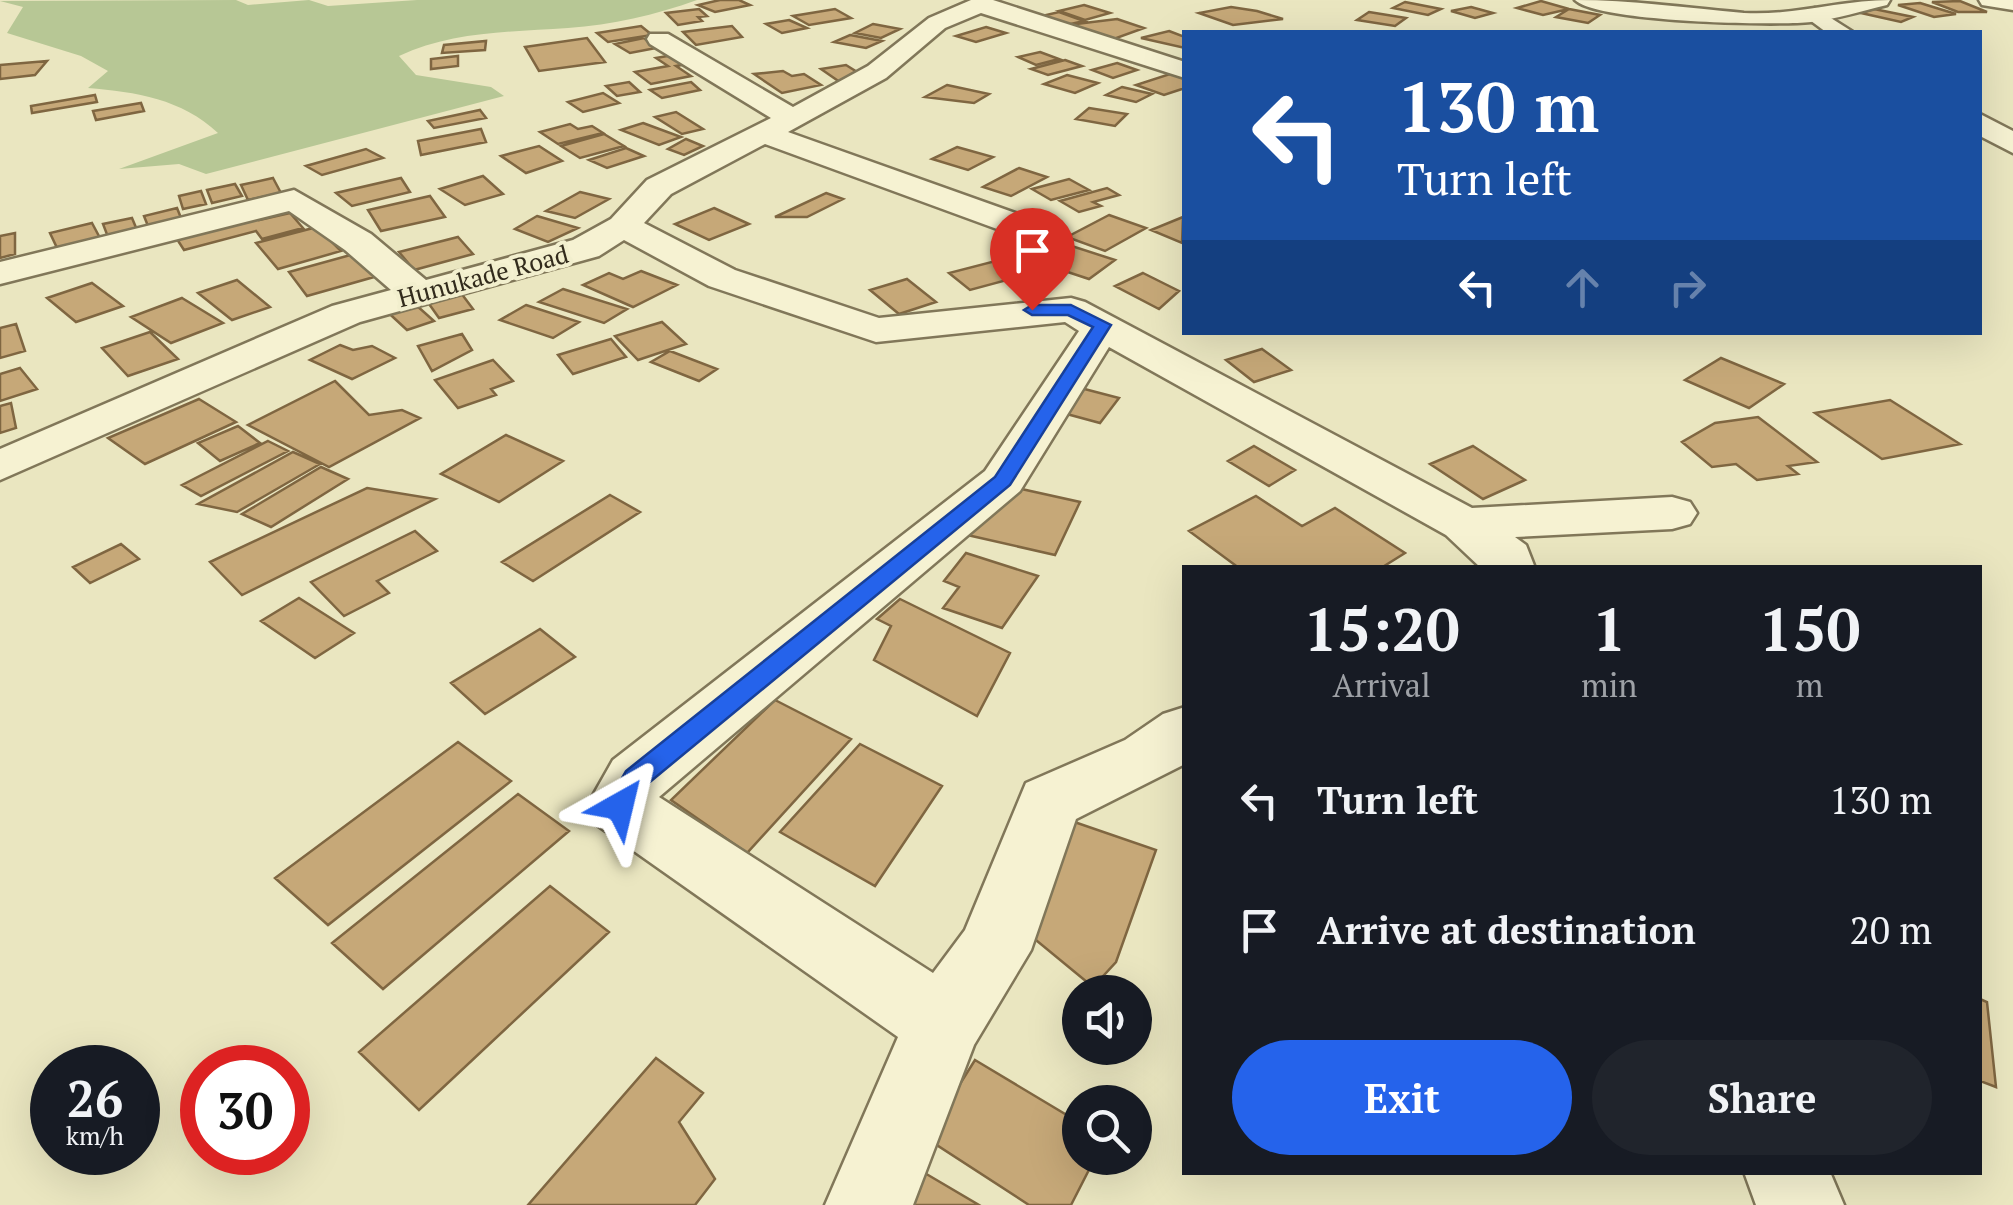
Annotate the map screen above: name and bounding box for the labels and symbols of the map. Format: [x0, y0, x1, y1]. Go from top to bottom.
pin [990, 208, 1075, 311]
street label: Hunukade Road [394, 237, 572, 314]
position arrow [568, 754, 672, 858]
speed limit sign: 30 [180, 1045, 310, 1175]

